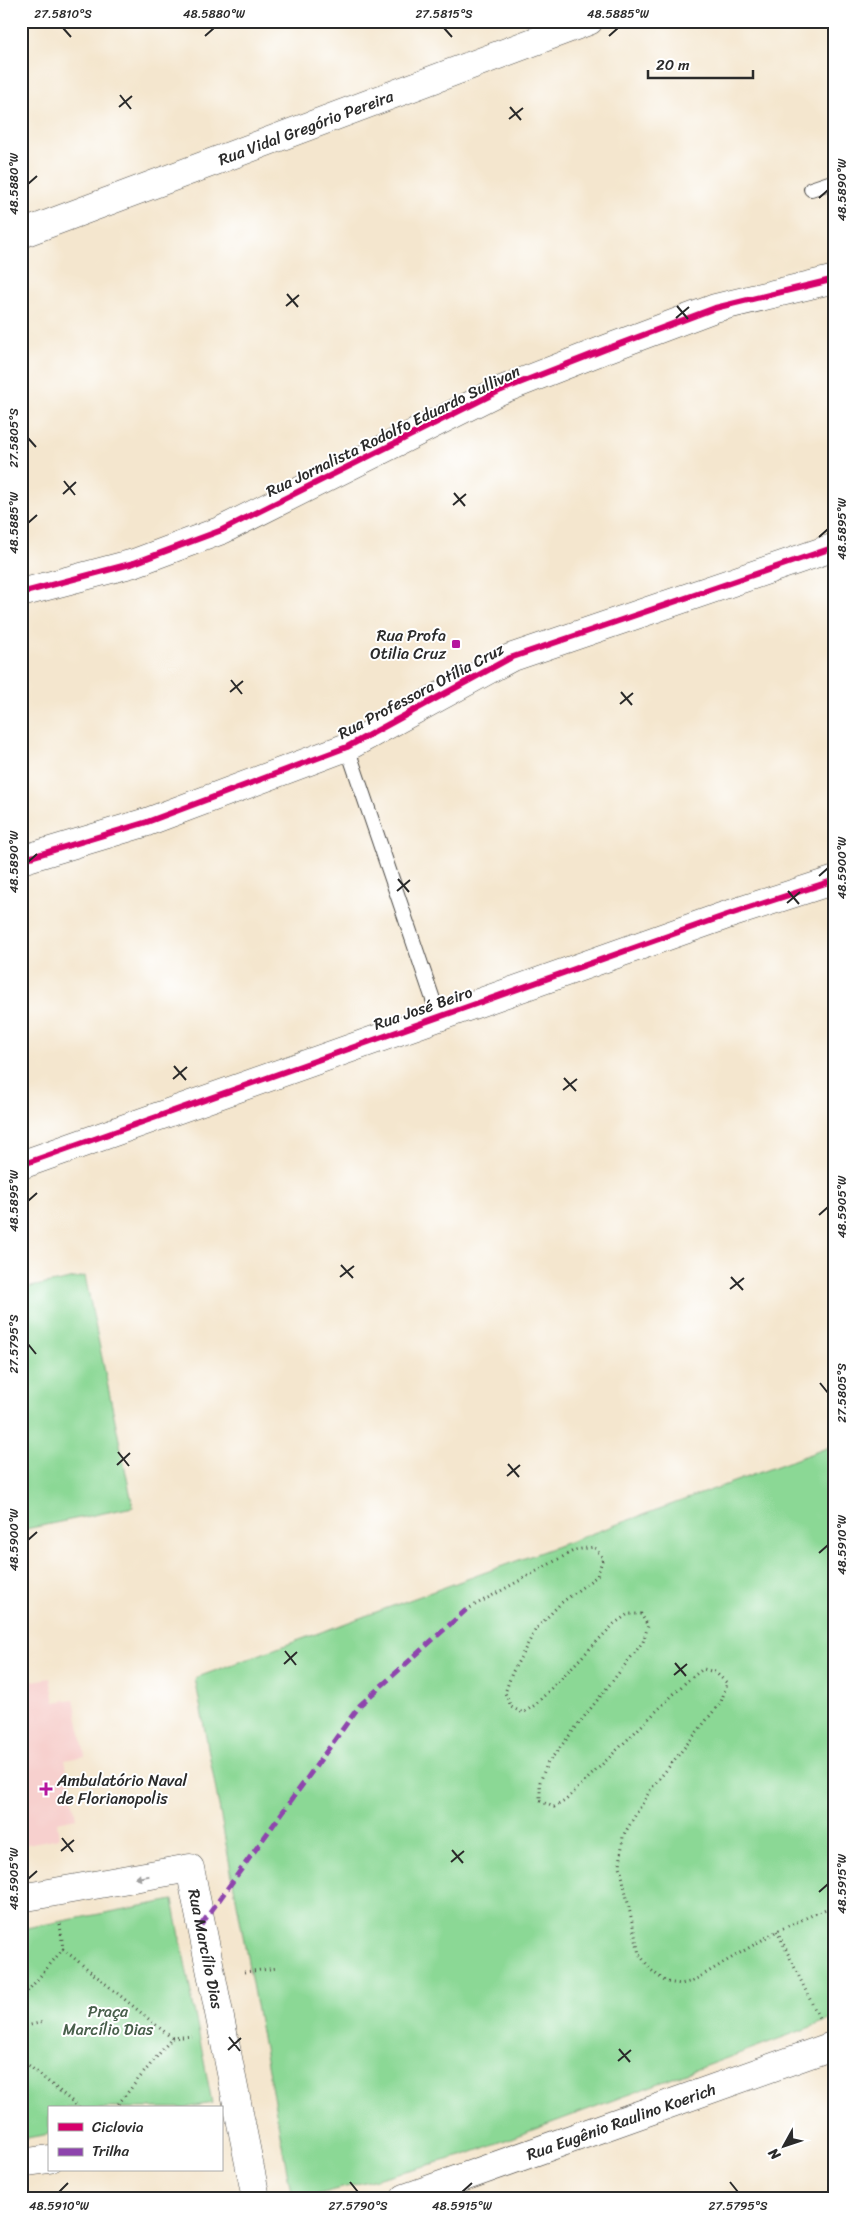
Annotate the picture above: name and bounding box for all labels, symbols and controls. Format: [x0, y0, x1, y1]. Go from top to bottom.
text: 27.5810°S [34, 3, 92, 25]
text: 48.5880°W [183, 3, 246, 25]
text: 27.5815°S [415, 3, 473, 25]
text: 48.5885°W [587, 3, 650, 25]
scale bar [648, 48, 754, 80]
text: 20 m [656, 52, 690, 78]
street label: Rua Vidal Gregório Pereira [214, 81, 398, 173]
text: 48.5880°W [3, 152, 25, 215]
text: 48.5890°W [831, 158, 853, 221]
street label: Rua Jornalista Rodolfo Eduardo Sullivan [261, 356, 525, 505]
text: 27.5805°S [3, 408, 25, 468]
text: 48.5885°W [3, 491, 25, 554]
text: 48.5895°W [831, 497, 853, 560]
place label: Rua Profa Otilia Cruz [370, 621, 446, 668]
street label: Rua Professora Otília Cruz [332, 634, 510, 747]
marker: Rua Profa Otilia Cruz [450, 638, 462, 650]
text: 48.5890°W [3, 830, 25, 893]
text: 48.5900°W [831, 836, 853, 899]
street label: Rua José Beiro [370, 977, 476, 1038]
text: 48.5895°W [3, 1169, 25, 1232]
text: 48.5905°W [831, 1175, 853, 1238]
text: 27.5795°S [3, 1314, 25, 1373]
text: 27.5805°S [831, 1363, 853, 1423]
text: 48.5900°W [3, 1508, 25, 1571]
text: 48.5910°W [831, 1514, 853, 1575]
place label: Ambulatório Naval de Florianopolis [56, 1766, 187, 1813]
marker: Ambulatório Naval de Florianopolis [39, 1782, 53, 1796]
text: 48.5905°W [3, 1847, 25, 1910]
text: 48.5915°W [831, 1853, 853, 1914]
one-way arrow [134, 1873, 150, 1881]
street label: Rua Marcílio Dias [180, 1886, 232, 2012]
park label: Praça Marcílio Dias [63, 1997, 154, 2044]
street label: Rua Eugênio Raulino Koerich [522, 2074, 719, 2168]
legend [48, 2106, 222, 2172]
text: Ciclovia [92, 2114, 144, 2140]
north arrow [758, 2122, 808, 2172]
text: Trilha [92, 2138, 129, 2164]
text: N [762, 2142, 788, 2167]
text: 48.5910°W [29, 2195, 90, 2217]
text: 27.5790°S [328, 2195, 388, 2217]
text: 48.5915°W [432, 2195, 493, 2217]
text: 27.5795°S [709, 2195, 768, 2217]

